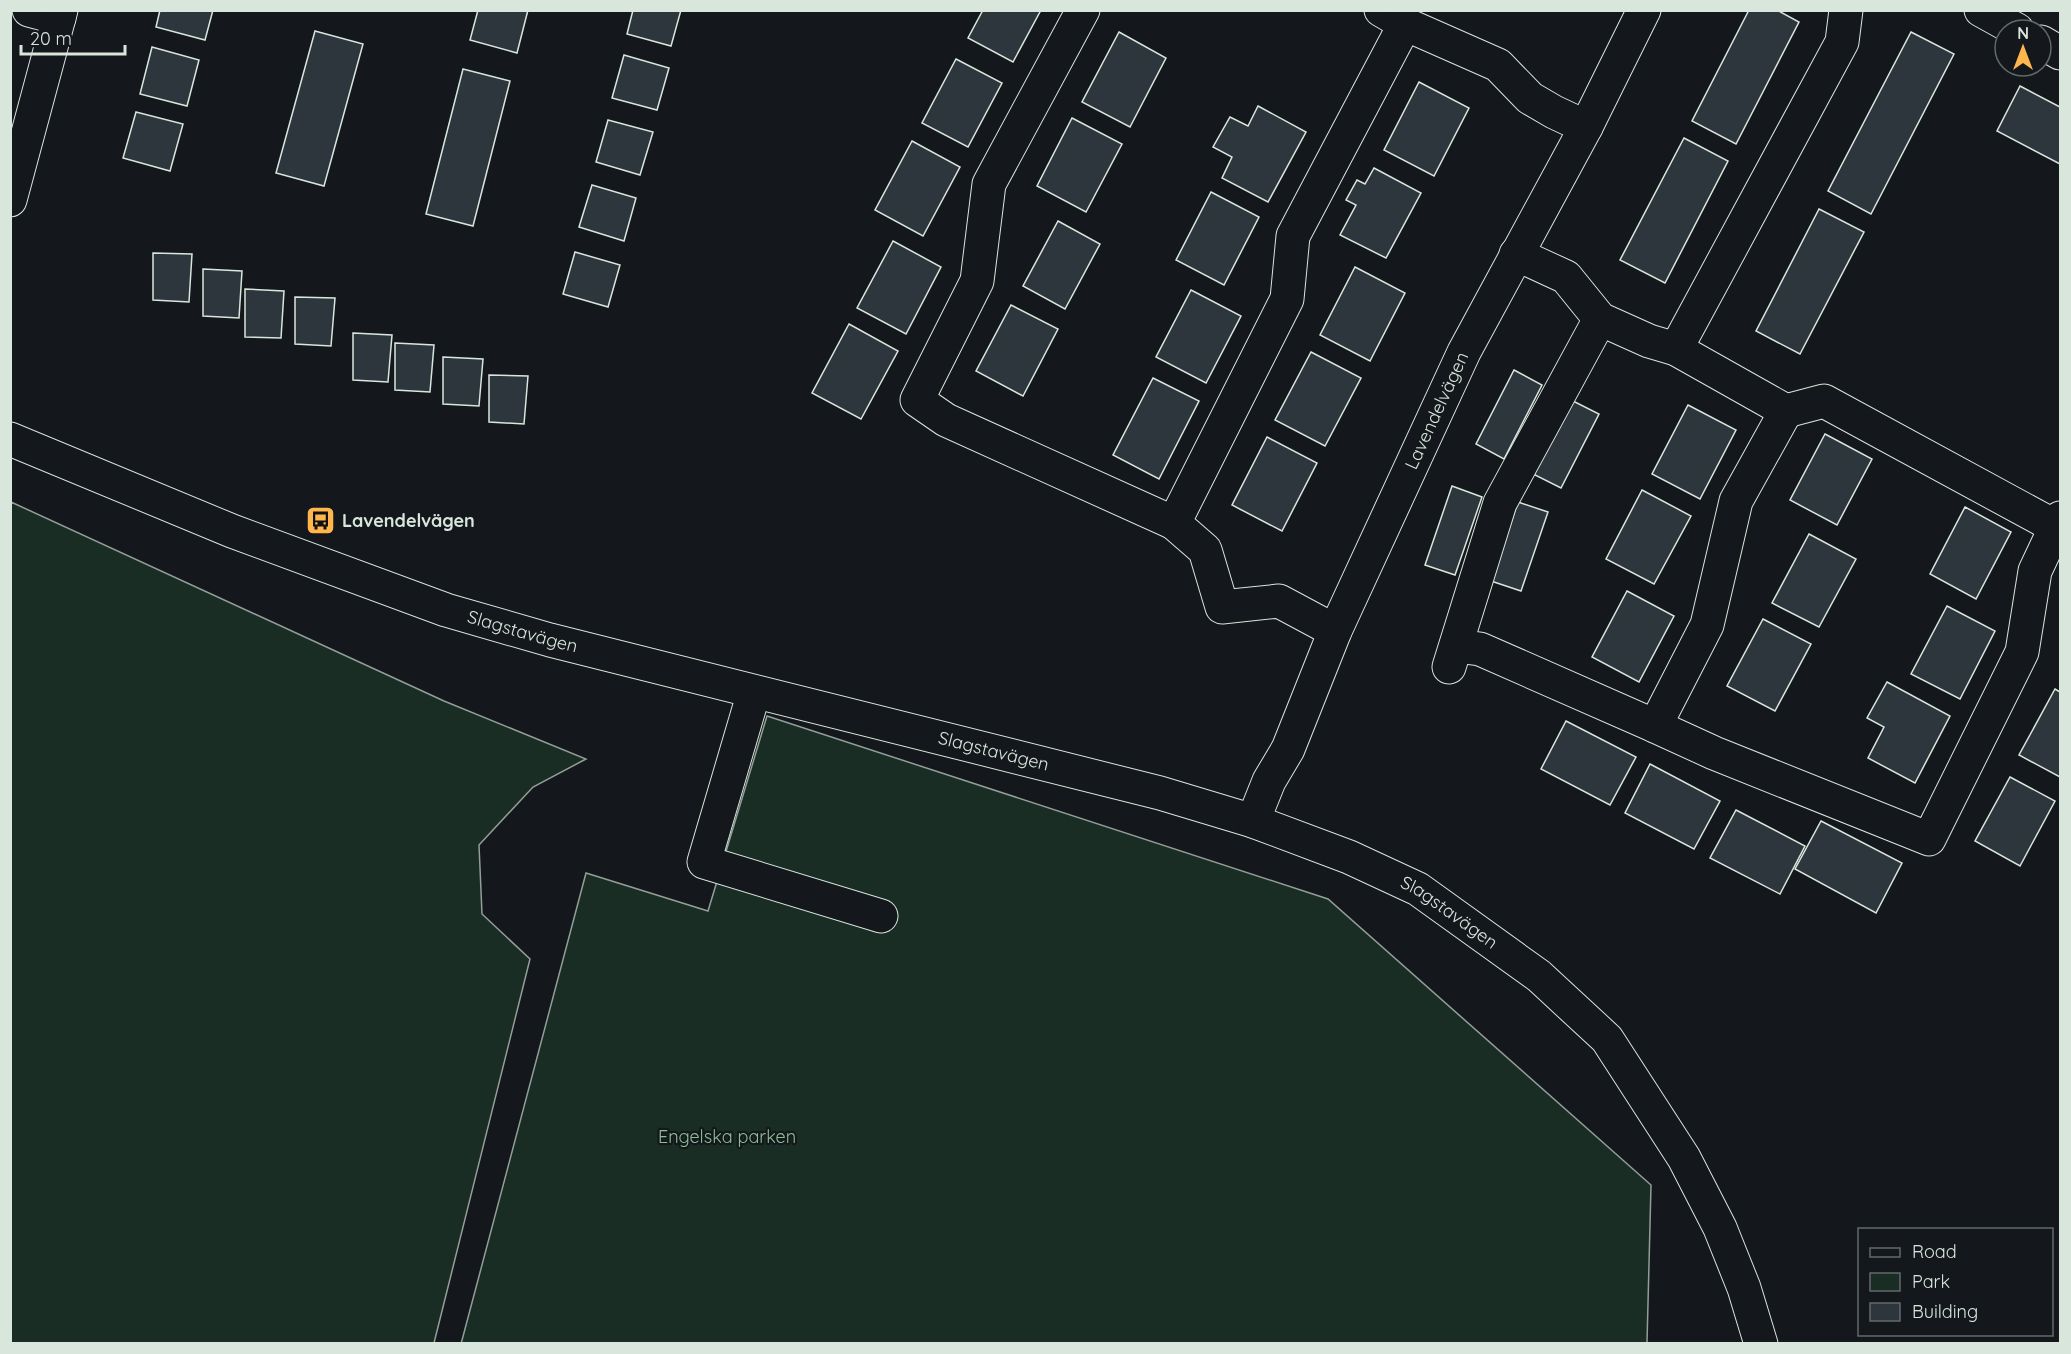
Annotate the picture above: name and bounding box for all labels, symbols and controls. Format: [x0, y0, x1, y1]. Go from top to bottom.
scale bar [21, 18, 124, 56]
north arrow [1993, 18, 2053, 78]
text: N [2017, 23, 2029, 43]
text: 20 m [30, 27, 72, 50]
street label: Lavendelvägen [1399, 348, 1473, 473]
bus stop icon: Lavendelvägen [305, 505, 337, 537]
place label: Lavendelvägen [342, 509, 475, 532]
street label: Slagstavägen [465, 605, 580, 657]
street label: Slagstavägen [936, 726, 1052, 776]
street label: Slagstavägen [1397, 871, 1502, 954]
park label: Engelska parken [658, 1125, 796, 1148]
legend [1858, 1228, 2053, 1336]
text: Road [1912, 1240, 1957, 1263]
text: Park [1912, 1270, 1950, 1293]
text: Building [1912, 1300, 1978, 1323]

